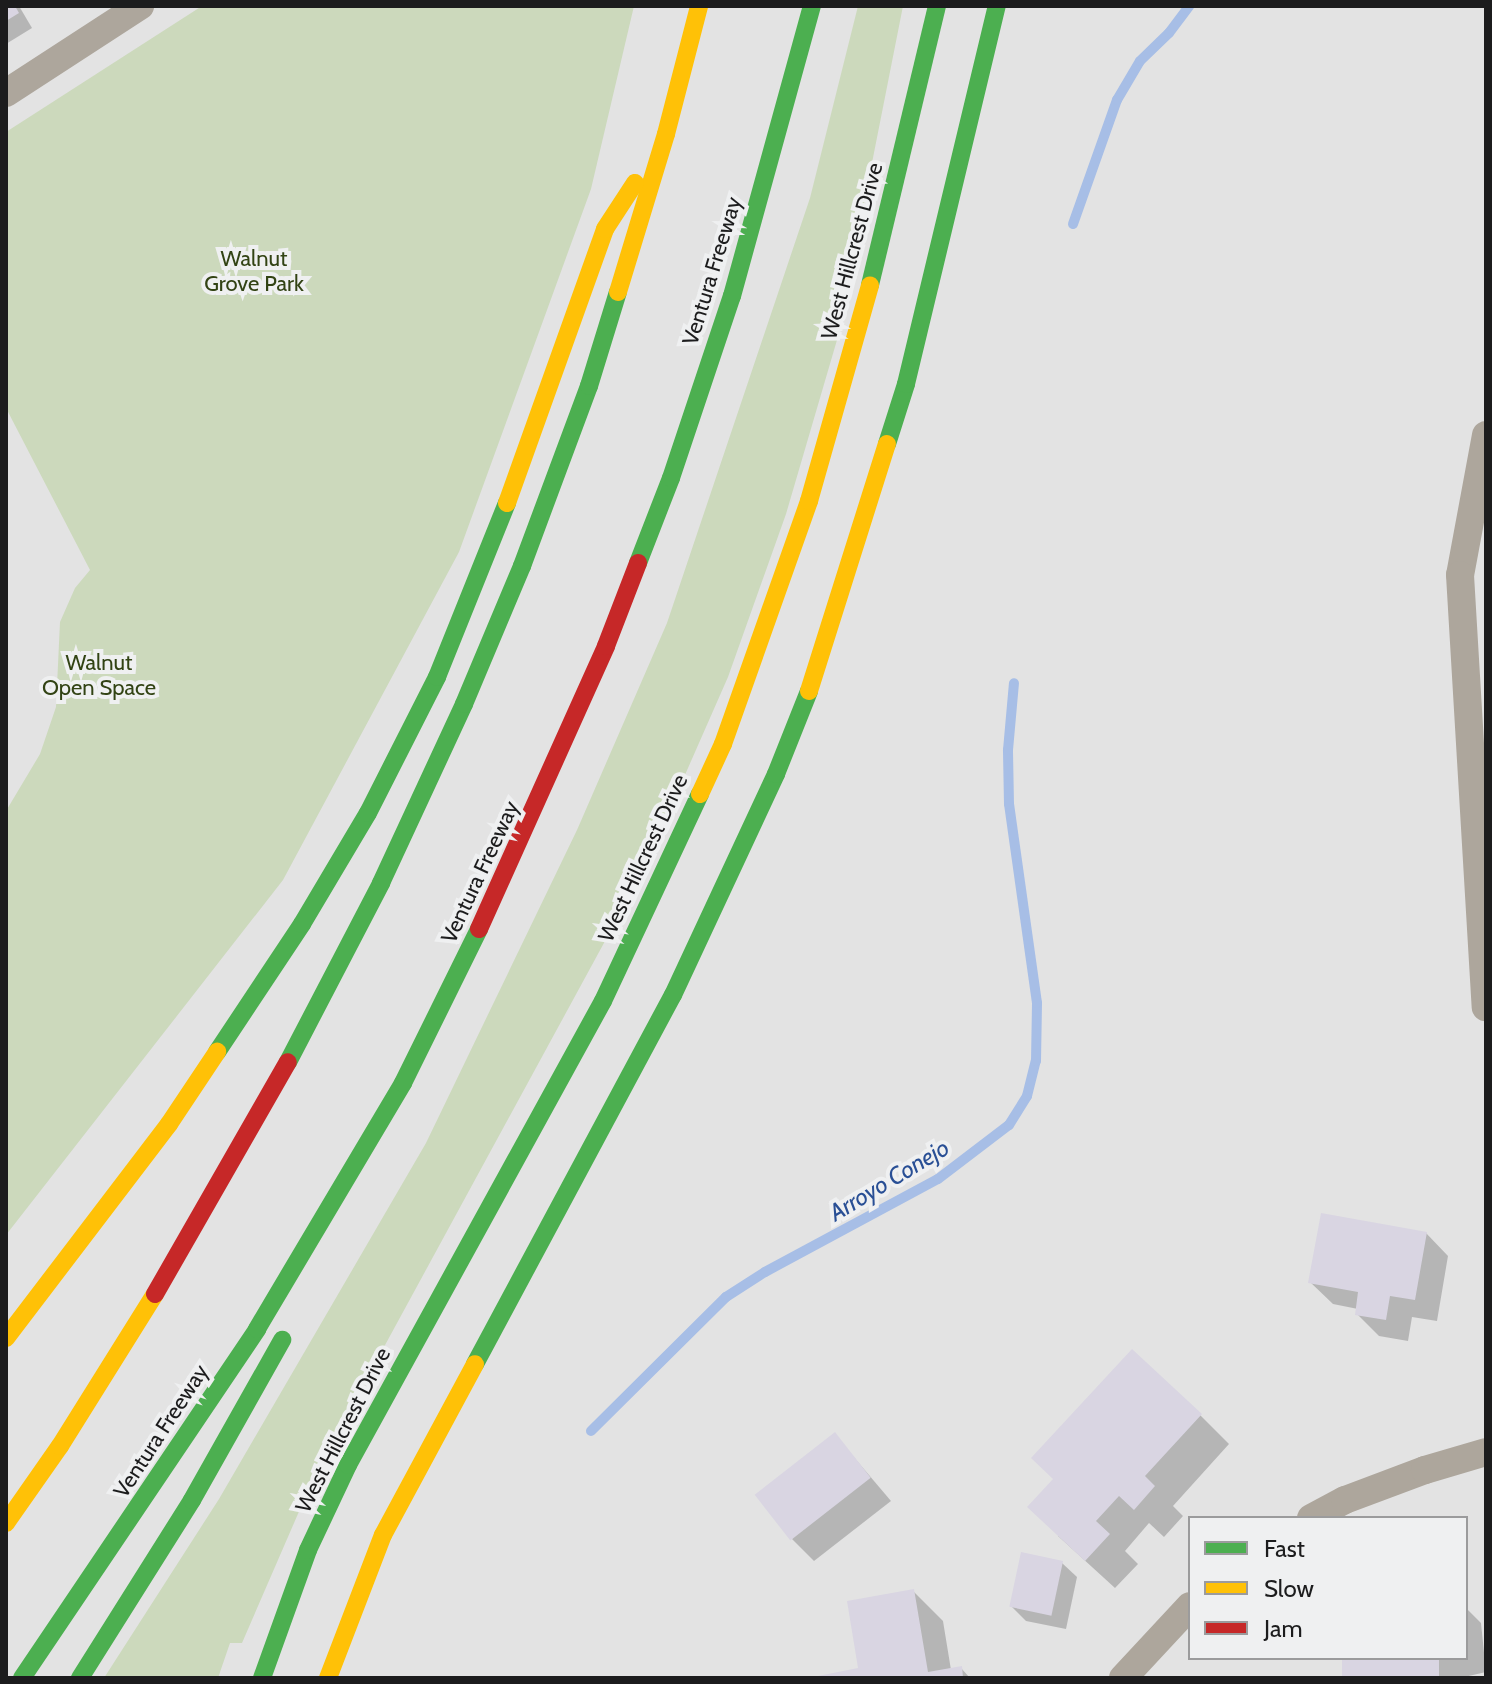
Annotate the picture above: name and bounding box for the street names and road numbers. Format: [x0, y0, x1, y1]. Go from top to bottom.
street label: West Hillcrest Drive [816, 160, 888, 342]
street label: Ventura Freeway [677, 194, 747, 348]
street label: West Hillcrest Drive [593, 770, 693, 946]
street label: Ventura Freeway [436, 797, 524, 947]
street label: West Hillcrest Drive [290, 1343, 396, 1517]
street label: Ventura Freeway [108, 1359, 214, 1503]

